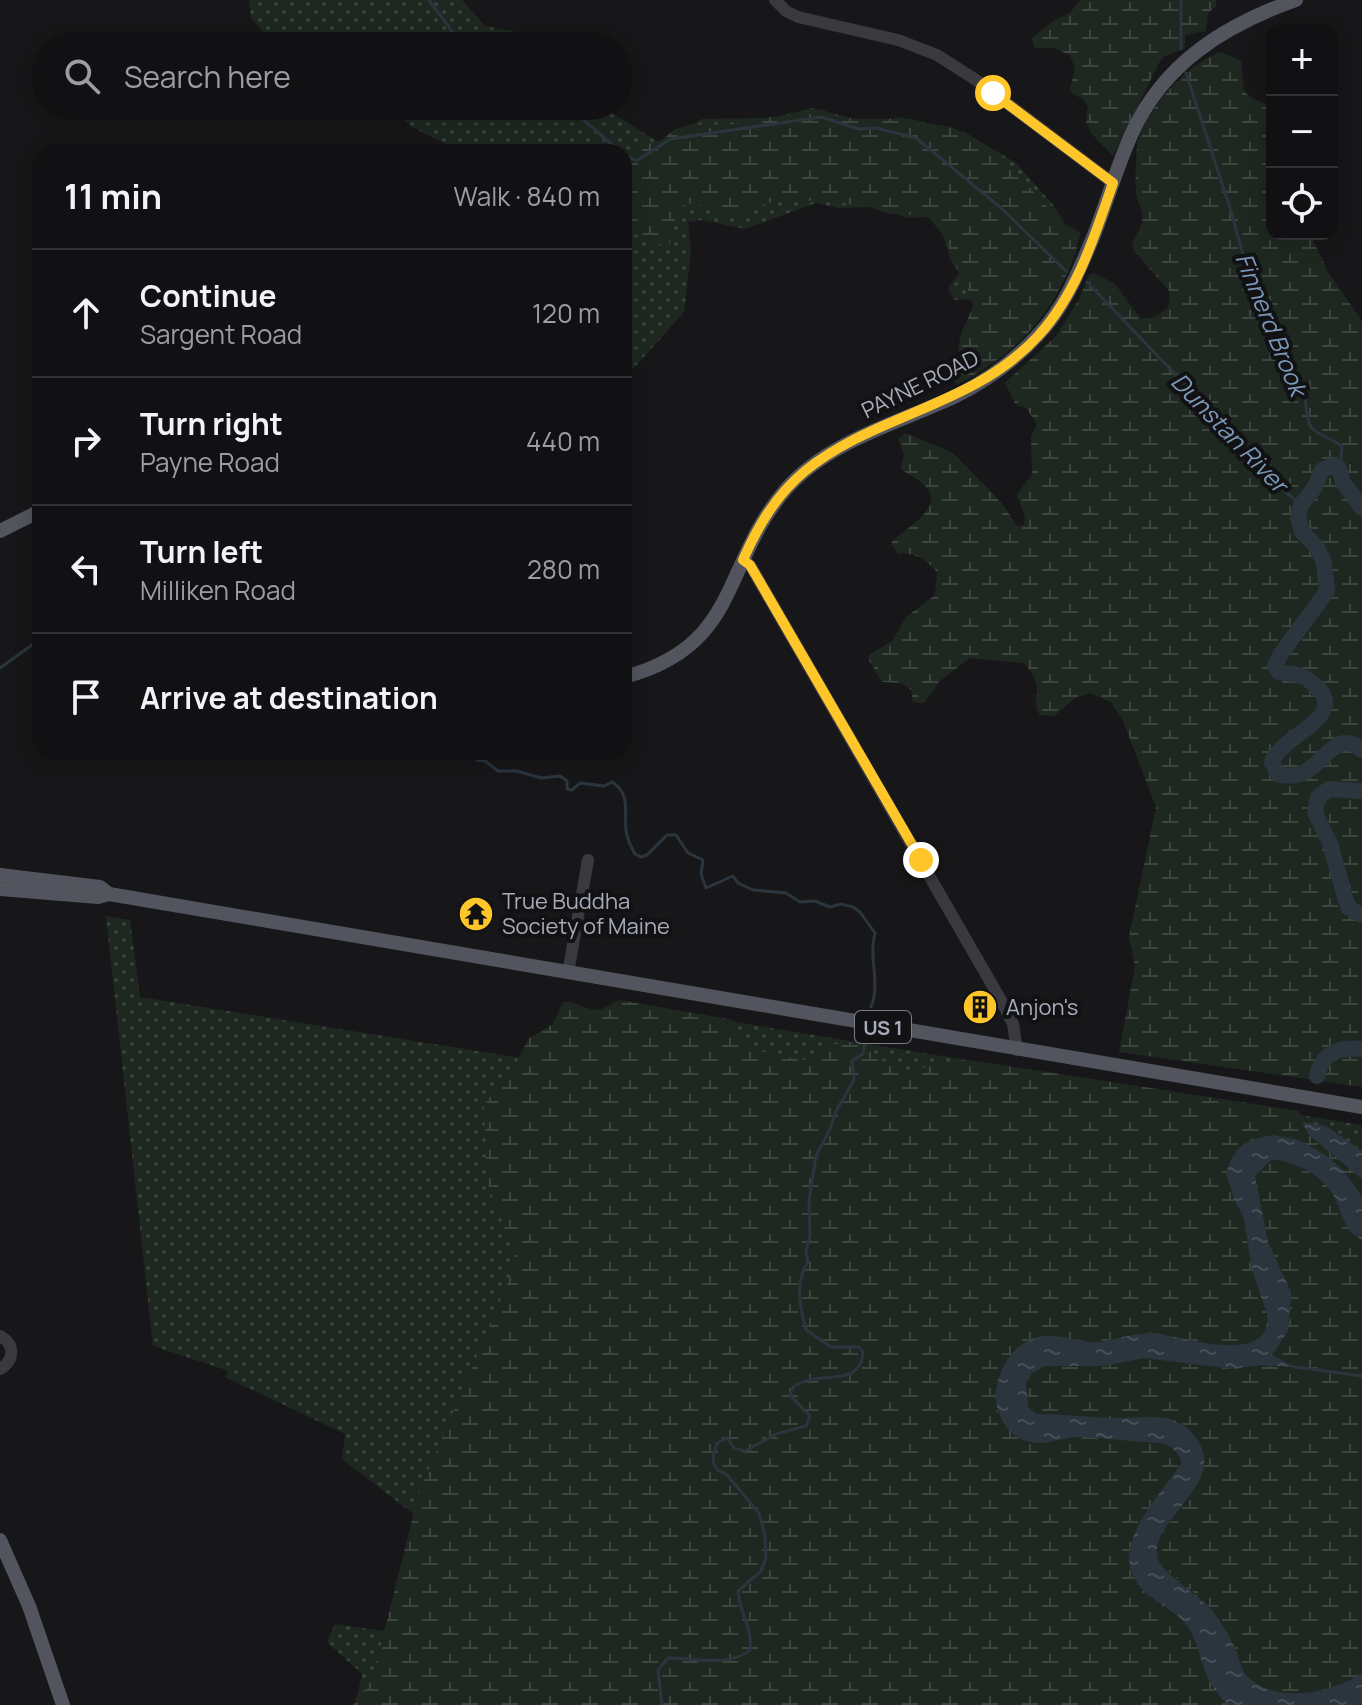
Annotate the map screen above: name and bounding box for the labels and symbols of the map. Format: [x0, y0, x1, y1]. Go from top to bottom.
route start [975, 75, 1011, 111]
water label: Finnerd Brook [1228, 248, 1317, 403]
street label: PAYNE ROAD [856, 343, 984, 425]
water label: Dunstan River [1165, 365, 1298, 501]
route end [903, 842, 939, 878]
place label: True Buddha Society of Maine [502, 886, 670, 941]
temple icon: True Buddha Society of Maine [457, 895, 495, 933]
building icon: Anjon's [961, 988, 999, 1026]
place label: Anjon's [1006, 992, 1078, 1022]
road number: US 1 [855, 1011, 911, 1043]

